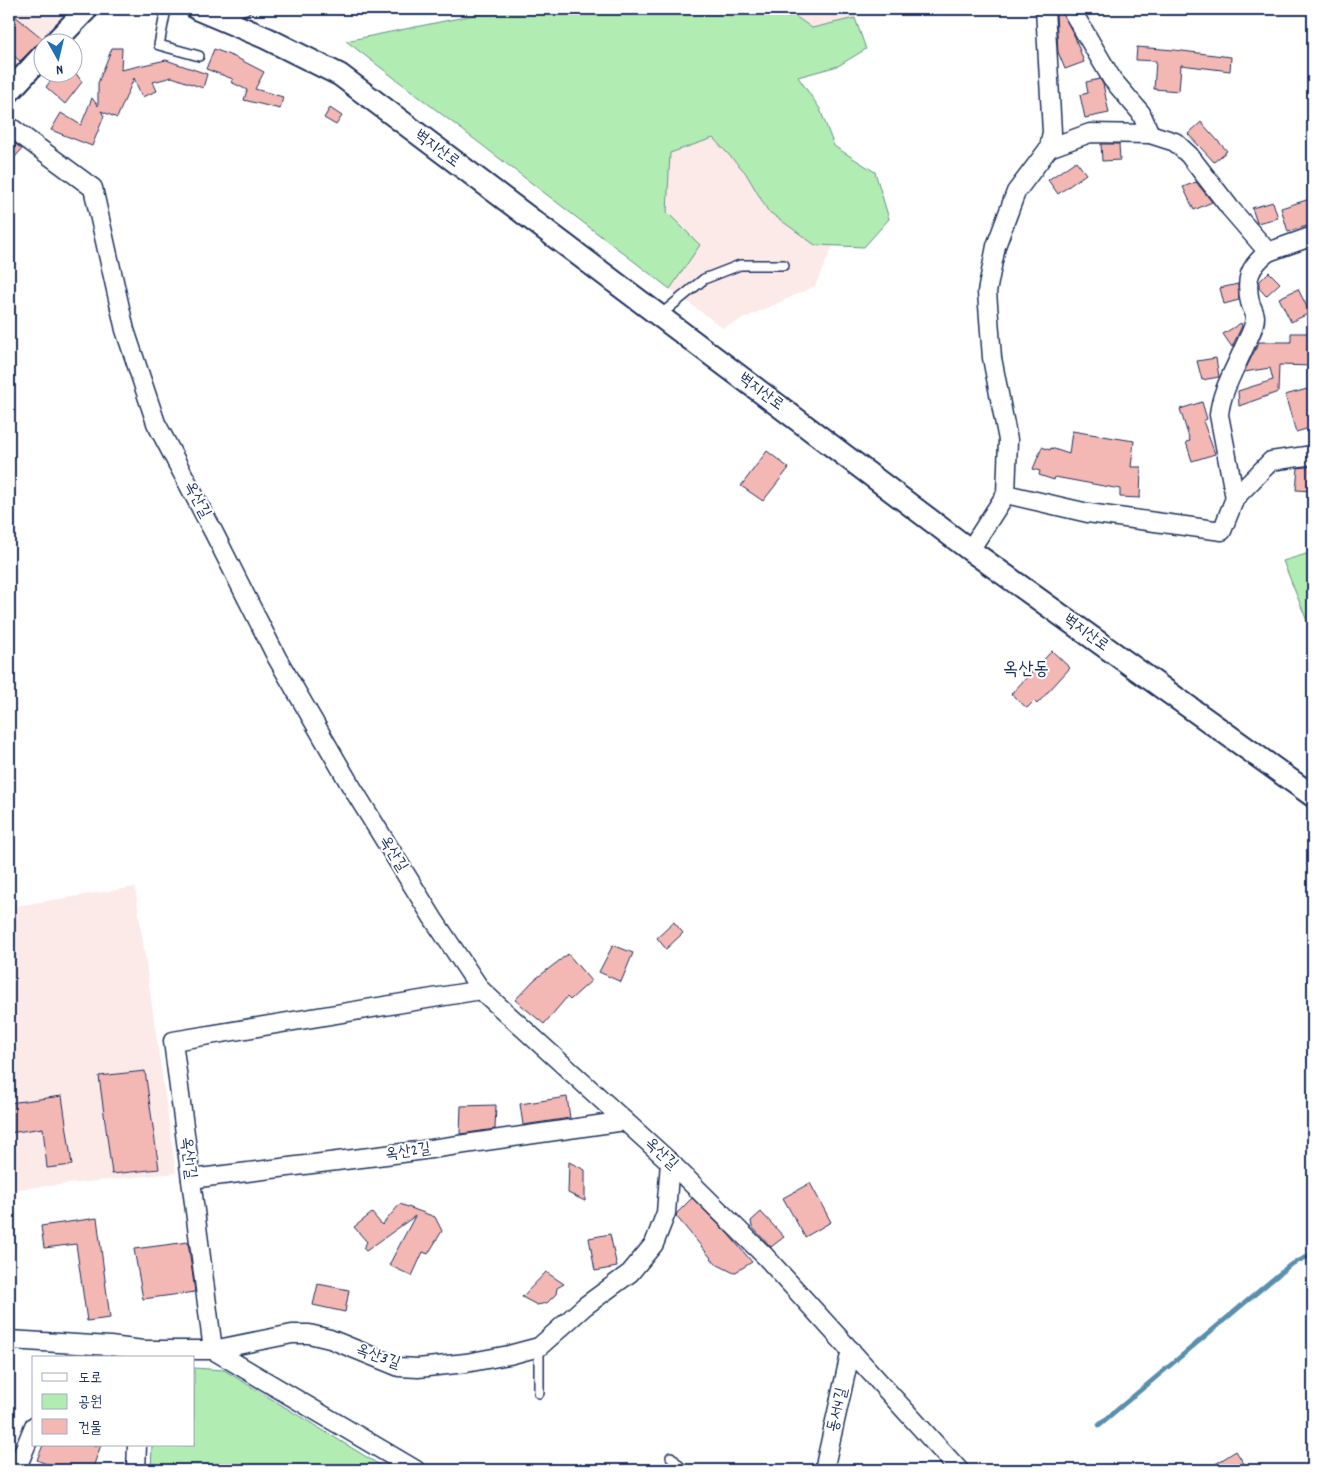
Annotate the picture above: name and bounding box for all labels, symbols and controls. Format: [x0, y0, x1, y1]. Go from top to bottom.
north arrow [32, 32, 82, 82]
text: N [55, 59, 64, 79]
street label: 벽지산로 [410, 124, 464, 174]
street label: 벽지산로 [734, 367, 788, 417]
street label: 옥산길 [178, 478, 216, 523]
street label: 벽지산로 [1058, 609, 1114, 657]
district label: 옥산동 [1003, 657, 1049, 684]
street label: 옥산길 [373, 832, 413, 877]
street label: 옥산길 [639, 1132, 683, 1176]
street label: 옥산1길 [174, 1136, 202, 1180]
street label: 옥산2길 [384, 1137, 432, 1167]
street label: 옥산3길 [353, 1339, 403, 1375]
legend [32, 1356, 195, 1446]
text: 도로 [78, 1368, 102, 1390]
street label: 동서4길 [822, 1385, 854, 1435]
text: 공원 [78, 1392, 102, 1414]
text: 건물 [78, 1418, 102, 1440]

